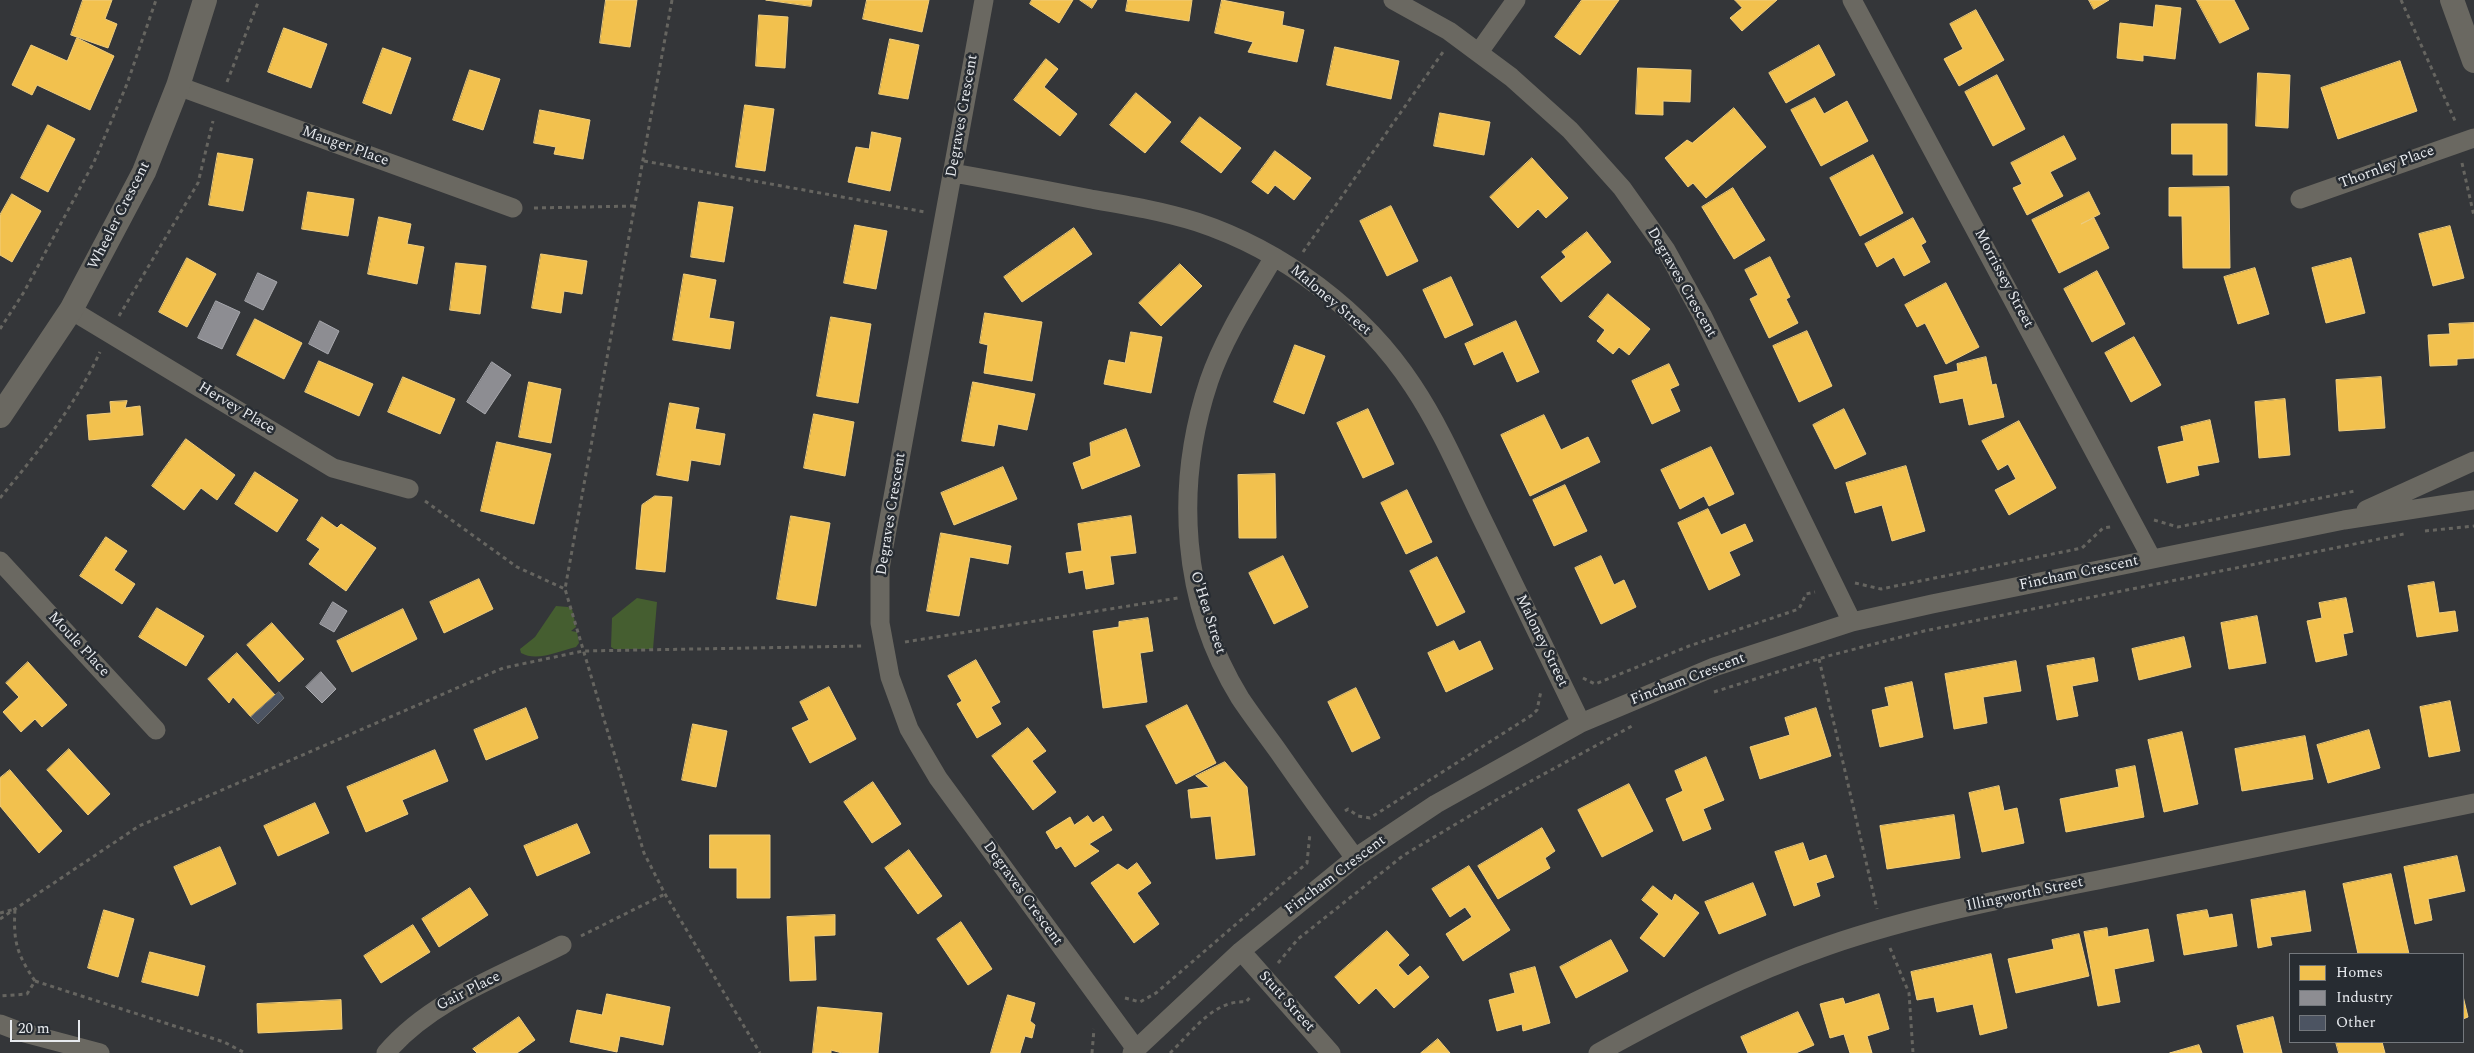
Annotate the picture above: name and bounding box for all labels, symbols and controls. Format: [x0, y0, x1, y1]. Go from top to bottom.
street label: Degraves Crescent [943, 53, 983, 179]
street label: Mauger Place [299, 123, 391, 171]
street label: Thornley Place [2337, 142, 2437, 194]
street label: Wheeler Crescent [85, 159, 155, 273]
street label: Degraves Crescent [1642, 225, 1720, 341]
street label: Morrissey Street [1969, 226, 2037, 332]
street label: Maloney Street [1286, 262, 1374, 340]
street label: Hervey Place [194, 379, 278, 439]
street label: Degraves Crescent [873, 451, 911, 577]
street label: Fincham Crescent [2018, 553, 2140, 595]
street label: O'Hea Street [1185, 569, 1229, 657]
street label: Maloney Street [1511, 592, 1571, 690]
street label: Moule Place [43, 609, 113, 681]
street label: Fincham Crescent [1628, 650, 1748, 710]
street label: Fincham Crescent [1282, 832, 1390, 920]
street label: Degraves Crescent [978, 839, 1066, 949]
street label: Illingworth Street [1965, 874, 2085, 916]
legend [2289, 953, 2464, 1043]
text: Homes [2336, 961, 2383, 984]
street label: Gair Place [434, 968, 504, 1016]
street label: Stutt Street [1254, 968, 1318, 1036]
text: Industry [2336, 986, 2392, 1009]
scale bar [12, 1010, 82, 1042]
text: Other [2336, 1011, 2375, 1034]
text: 20 m [18, 1017, 50, 1040]

